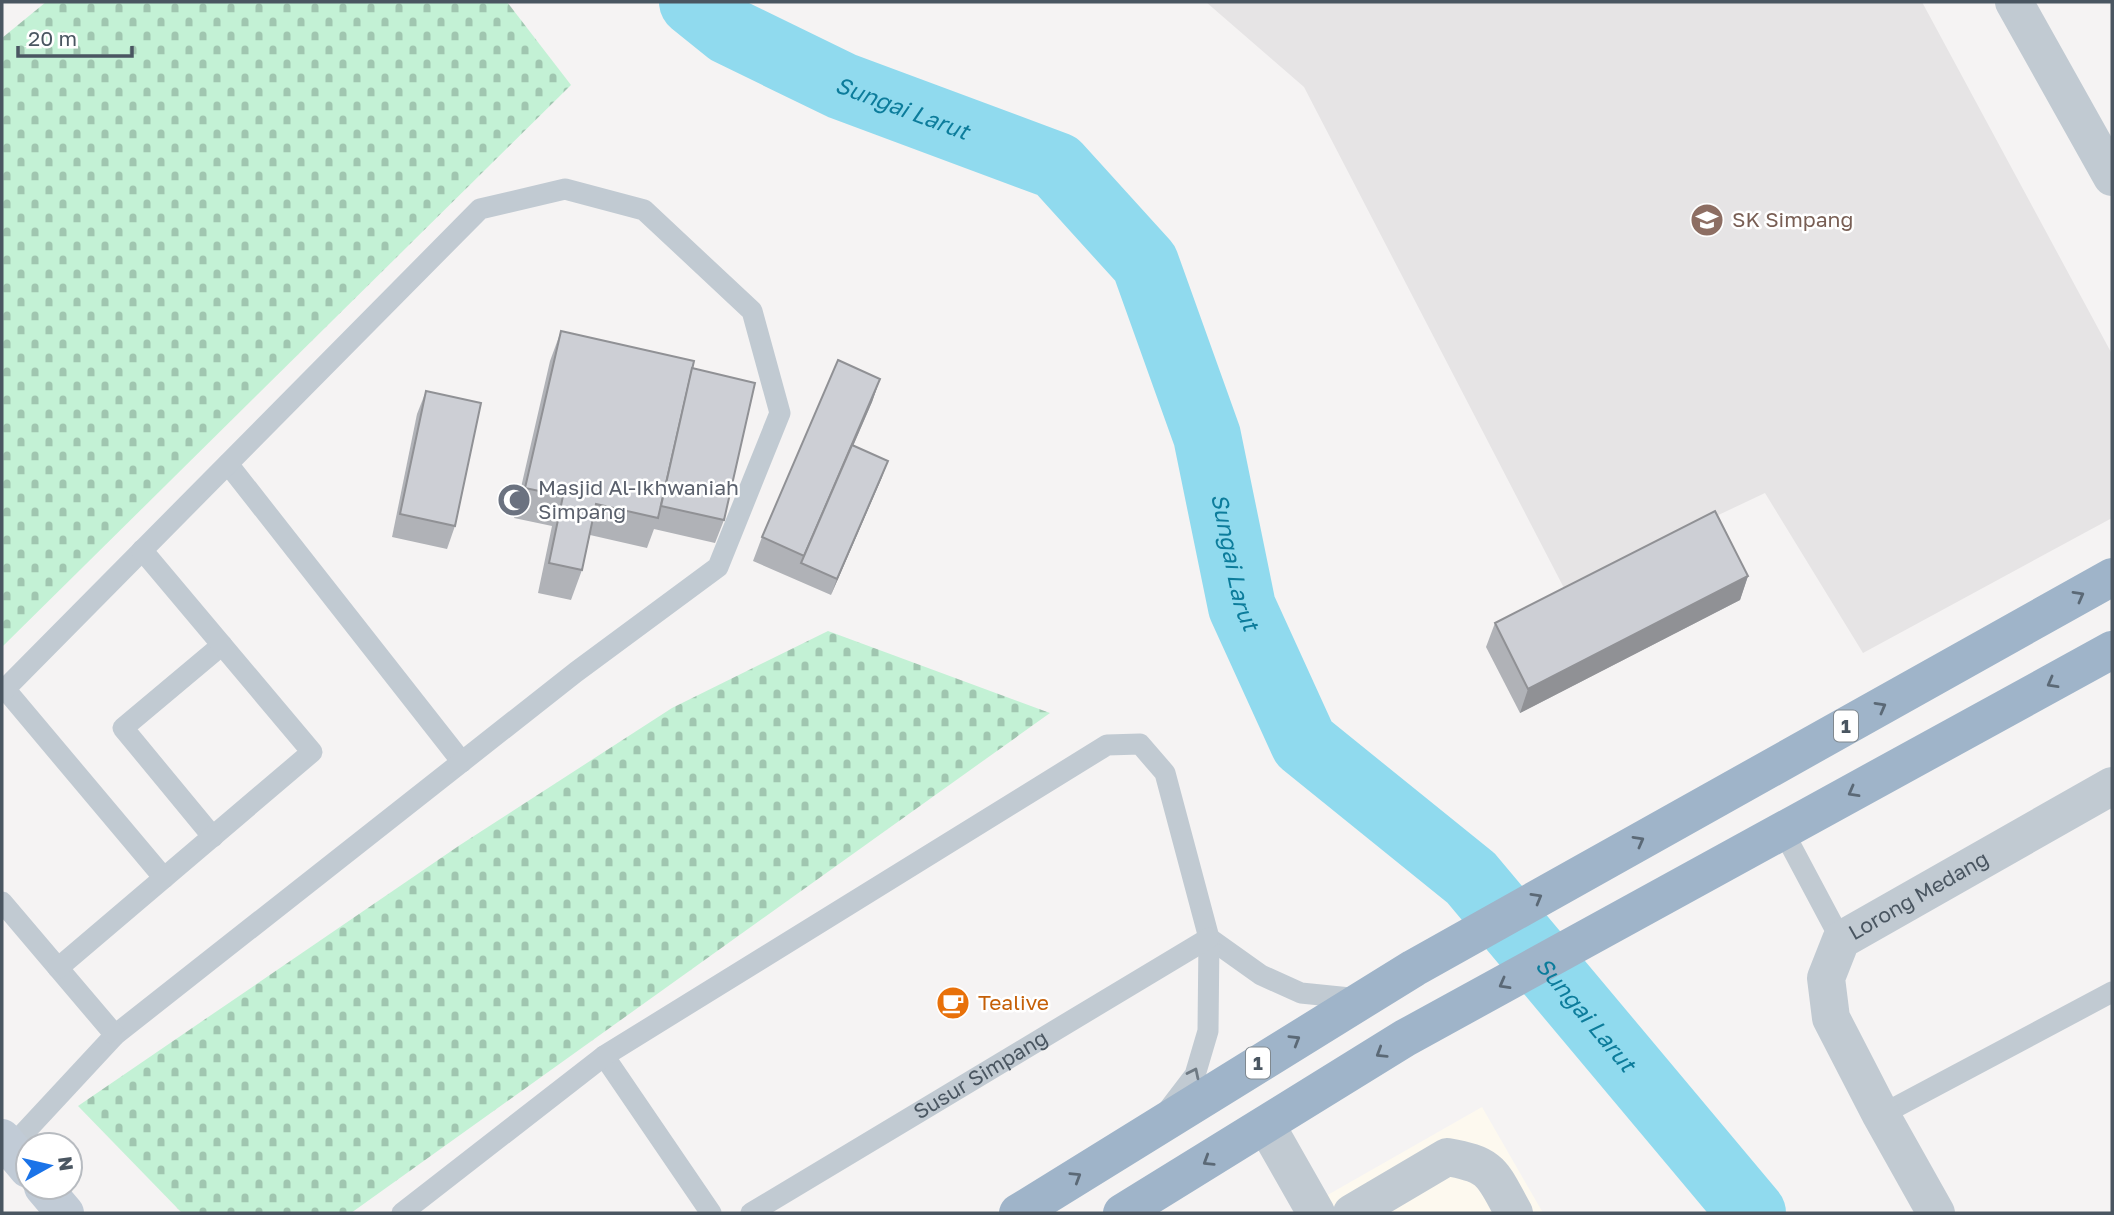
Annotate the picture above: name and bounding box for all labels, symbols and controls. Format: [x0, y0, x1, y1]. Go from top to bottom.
scale bar [18, 14, 131, 58]
text: 20 m [28, 25, 77, 51]
water label: Sungai Larut [832, 70, 975, 146]
school or university icon: SK Simpang [1688, 201, 1726, 239]
place label: SK Simpang [1732, 206, 1853, 232]
place label: Masjid Al-Ikhwaniah Simpang [538, 474, 739, 524]
mosque icon: Masjid Al-Ikhwaniah Simpang [495, 481, 533, 519]
water label: Sungai Larut [1206, 491, 1267, 636]
one-way arrow [2072, 591, 2085, 604]
one-way arrow [2047, 674, 2060, 688]
one-way arrow [1873, 702, 1886, 715]
road number: 1 [1834, 710, 1858, 741]
one-way arrow [1848, 784, 1860, 797]
one-way arrow [1632, 836, 1645, 849]
street label: Lorong Medang [1844, 845, 1993, 945]
one-way arrow [1530, 893, 1543, 906]
water label: Sungai Larut [1530, 951, 1643, 1078]
one-way arrow [1498, 976, 1511, 989]
cafe icon: Tealive [934, 984, 972, 1022]
place label: Tealive [978, 989, 1049, 1015]
street label: Susur Simpang [908, 1024, 1052, 1124]
one-way arrow [1288, 1036, 1301, 1049]
one-way arrow [1375, 1045, 1388, 1058]
road number: 1 [1246, 1048, 1270, 1078]
one-way arrow [1185, 1068, 1199, 1080]
north arrow [14, 1131, 84, 1201]
one-way arrow [1202, 1152, 1215, 1165]
text: N [54, 1155, 79, 1172]
one-way arrow [1068, 1173, 1081, 1186]

